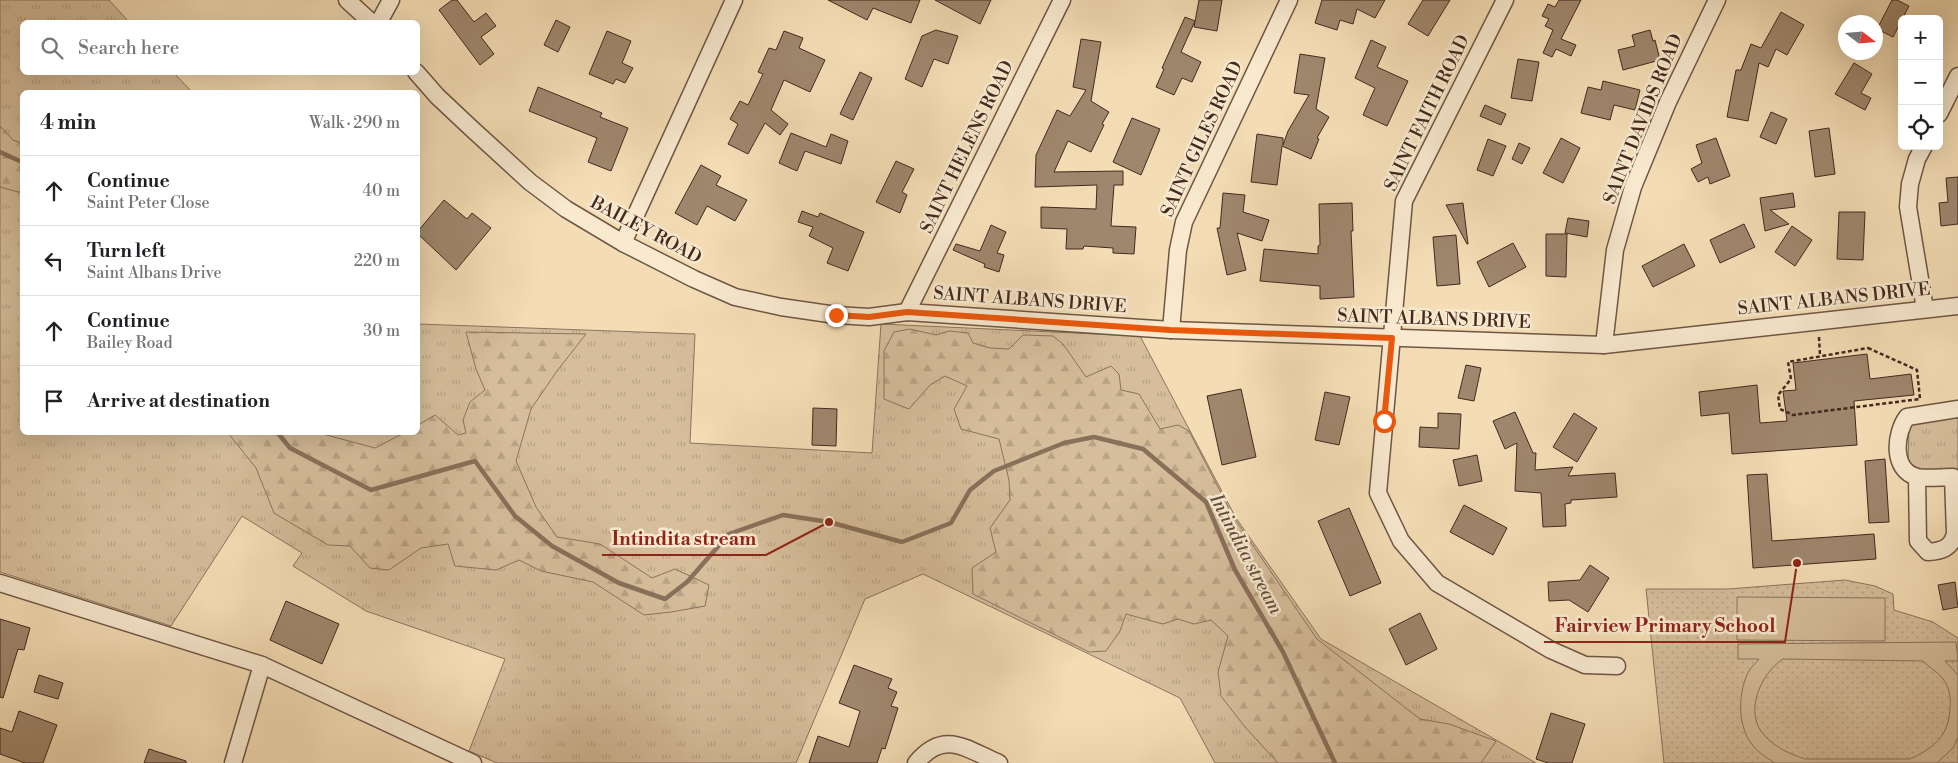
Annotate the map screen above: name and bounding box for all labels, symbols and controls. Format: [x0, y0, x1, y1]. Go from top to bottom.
north arrow [1838, 15, 1883, 60]
map controls [1898, 15, 1943, 150]
button: + [1898, 15, 1943, 60]
search box [20, 20, 420, 75]
street label: SAINT DAVIDS ROAD [1598, 30, 1688, 208]
street label: SAINT FAITH ROAD [1379, 31, 1475, 195]
icon: search [38, 34, 66, 62]
text: Search here [78, 36, 179, 60]
street label: SAINT HELENS ROAD [915, 57, 1019, 237]
street label: SAINT GILES ROAD [1156, 57, 1248, 221]
button: − [1898, 60, 1943, 105]
button: locate [1898, 105, 1943, 150]
text: 4 min [40, 110, 96, 136]
text: Walk · 290 m [309, 113, 400, 133]
text: Continue [87, 169, 170, 193]
icon: ahead [40, 177, 68, 205]
text: 40 m [363, 181, 400, 201]
street label: BAILEY ROAD [585, 191, 706, 269]
text: Saint Peter Close [87, 193, 210, 213]
text: Turn left [87, 239, 166, 263]
icon: left [40, 247, 68, 275]
text: 220 m [354, 251, 400, 271]
text: Saint Albans Drive [87, 263, 222, 283]
street label: SAINT ALBANS DRIVE [1736, 277, 1932, 321]
street label: SAINT ALBANS DRIVE [933, 282, 1127, 318]
route end [825, 304, 848, 327]
street label: SAINT ALBANS DRIVE [1337, 304, 1531, 334]
text: Continue [87, 309, 170, 333]
icon: ahead [40, 317, 68, 345]
text: 30 m [363, 321, 400, 341]
text: Bailey Road [87, 333, 173, 353]
icon: arrive [40, 387, 68, 415]
text: Arrive at destination [87, 389, 270, 413]
route start [1373, 410, 1396, 433]
water label: Intindita stream [1204, 489, 1288, 619]
callout: Intindita stream [602, 521, 766, 555]
text: Intindita stream [612, 527, 756, 551]
callout: Fairview Primary School [1544, 608, 1785, 642]
text: Fairview Primary School [1555, 614, 1776, 638]

